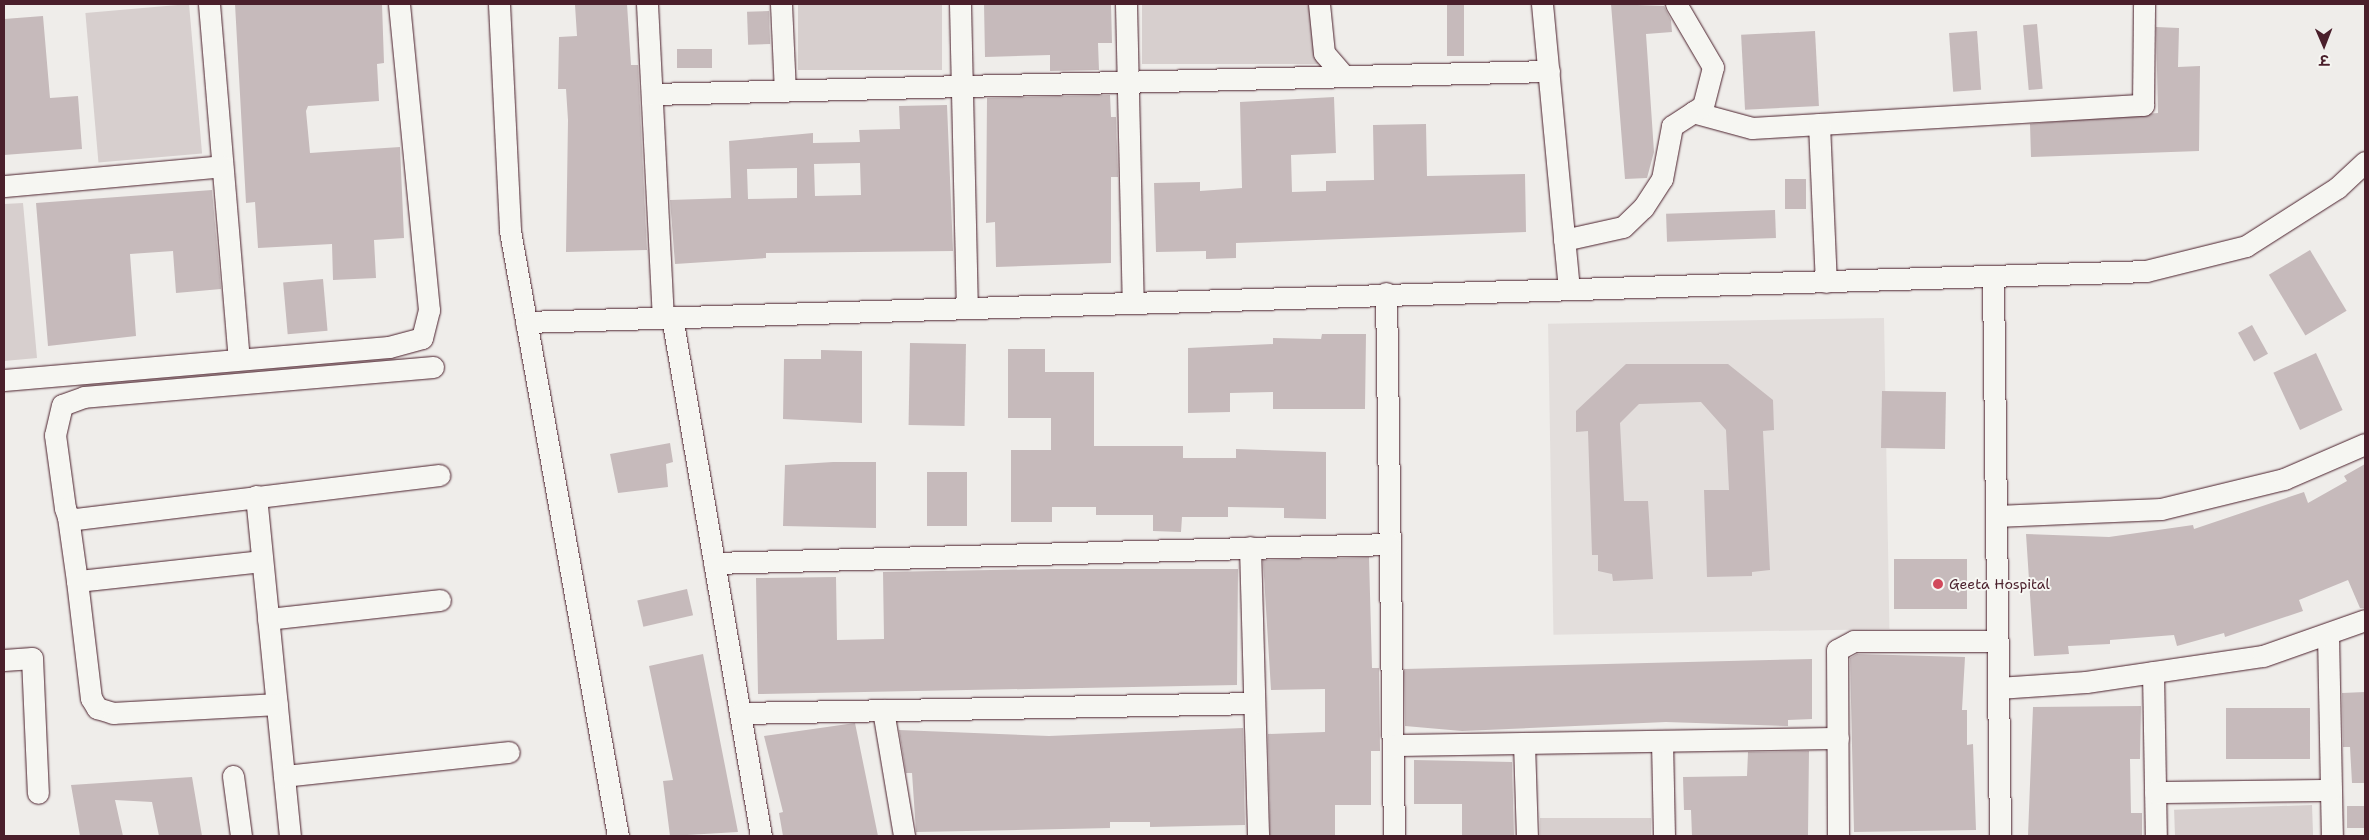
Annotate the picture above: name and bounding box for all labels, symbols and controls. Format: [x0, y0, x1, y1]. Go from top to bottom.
north arrow [2299, 20, 2349, 70]
text: उ [2319, 51, 2329, 69]
place label: Geeta Hospital [1949, 576, 2050, 592]
marker: Geeta Hospital [1931, 577, 1945, 591]

